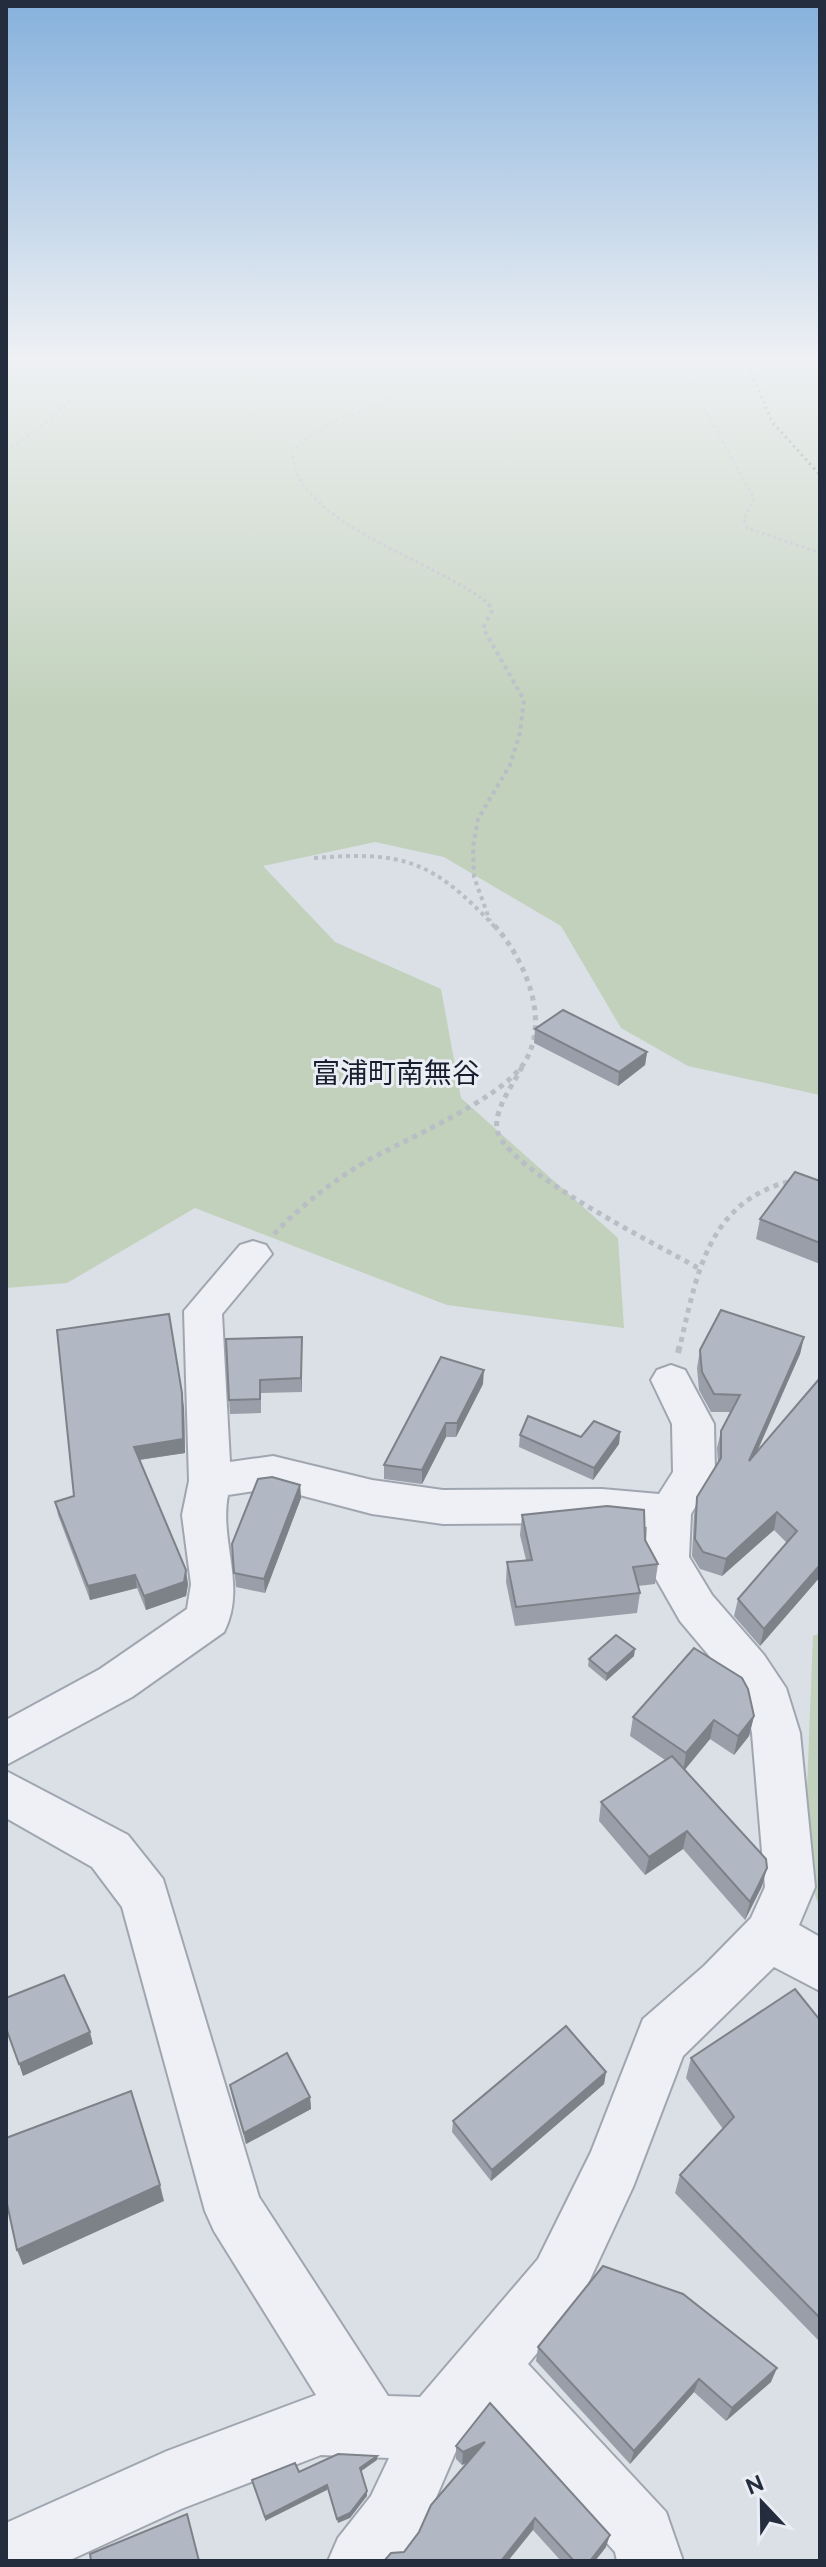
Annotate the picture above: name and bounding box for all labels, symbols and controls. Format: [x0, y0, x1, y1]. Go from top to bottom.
district label: 富浦町南無谷 [312, 1057, 480, 1090]
north arrow [722, 2463, 802, 2543]
text: N [742, 2469, 767, 2500]

